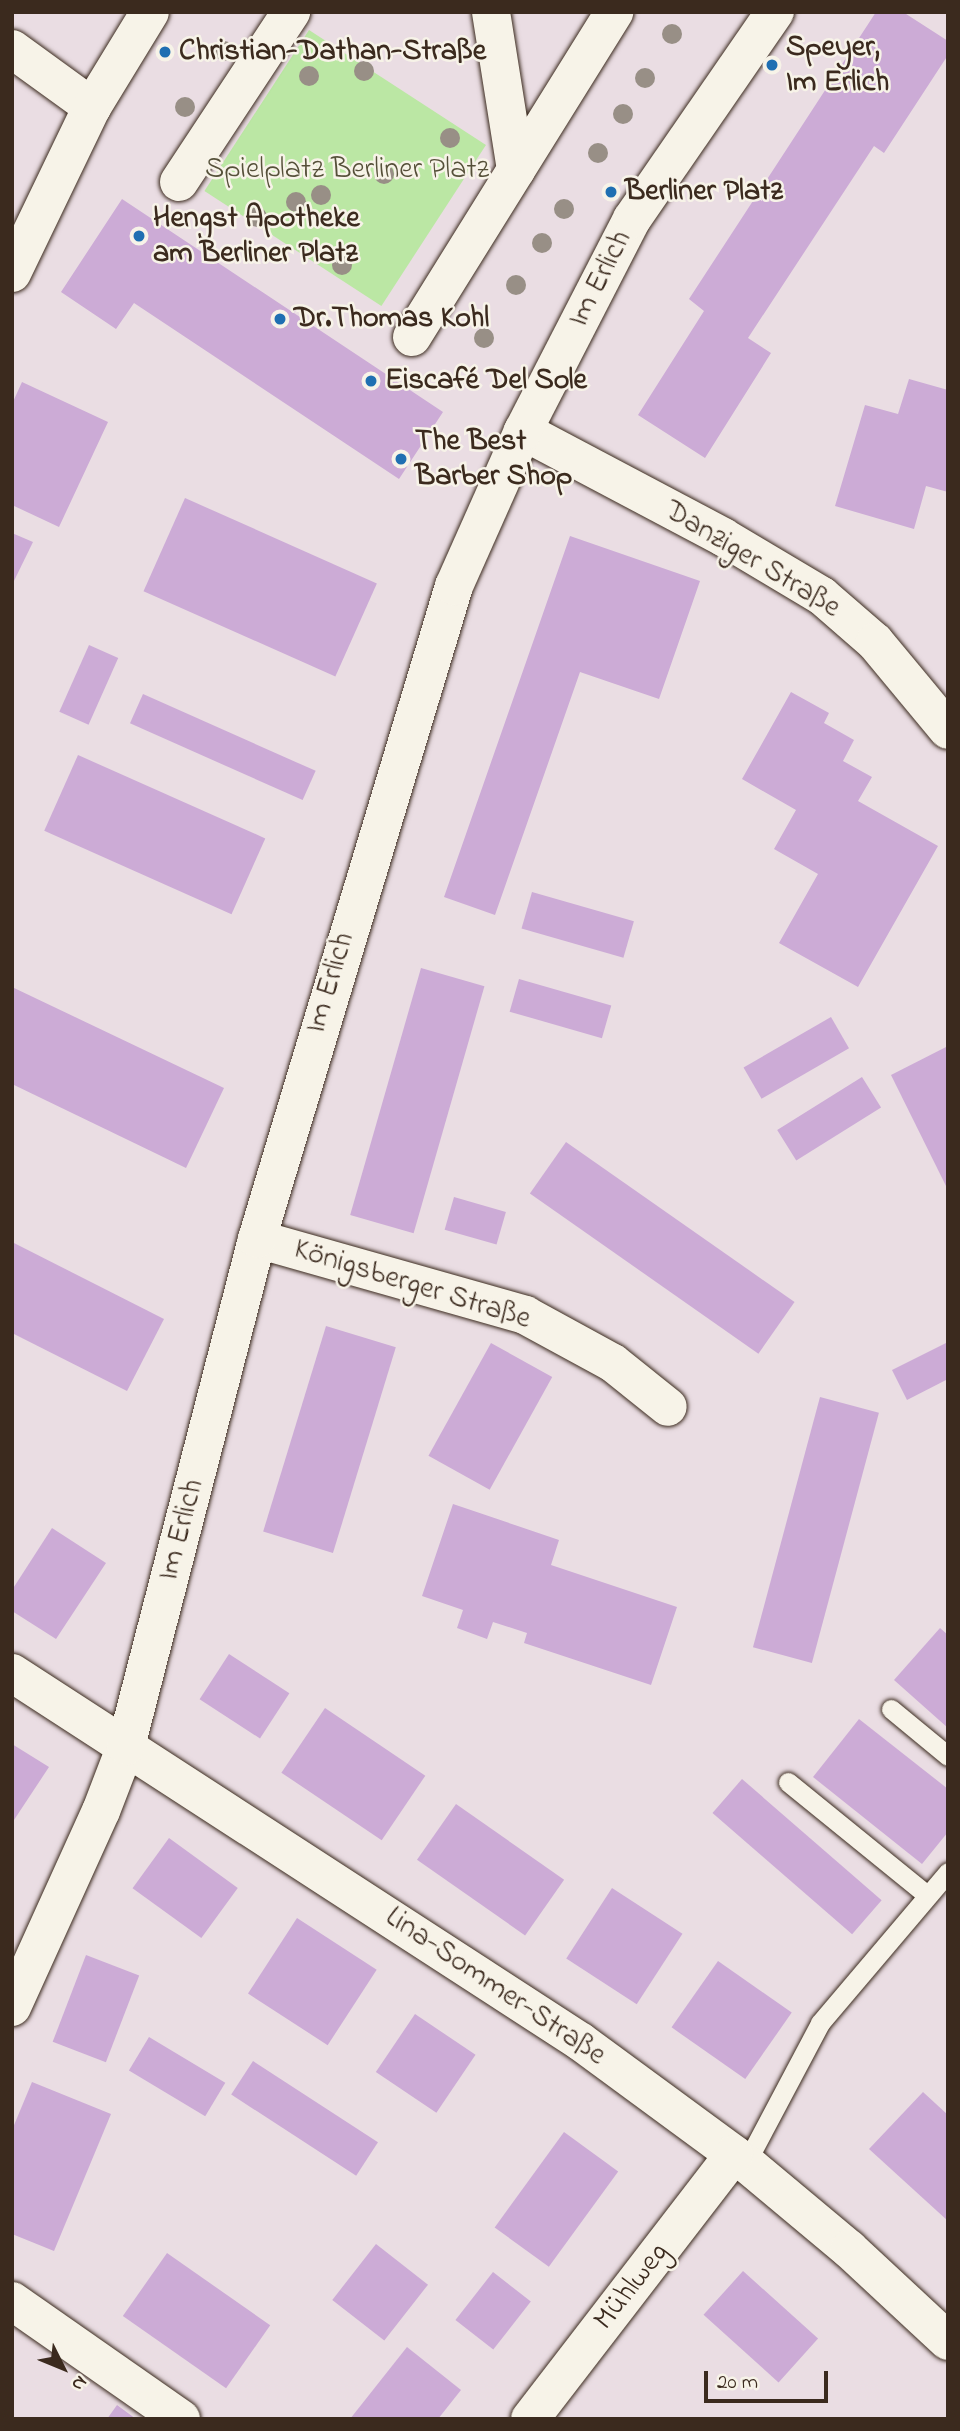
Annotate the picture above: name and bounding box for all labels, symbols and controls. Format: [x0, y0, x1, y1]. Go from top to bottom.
place label: Speyer, Im Erlich [786, 30, 889, 100]
place label: Christian-Dathan-Straße [179, 34, 486, 70]
marker: Christian-Dathan-Straße [157, 44, 173, 60]
marker: Speyer, Im Erlich [764, 57, 780, 73]
park label: Spielplatz Berliner Platz [205, 152, 489, 188]
place label: Berliner Platz [625, 174, 783, 210]
marker: Berliner Platz [603, 184, 619, 200]
place label: Hengst Apotheke am Berliner Platz [153, 201, 360, 272]
street label: Im Erlich [562, 225, 640, 333]
marker: Hengst Apotheke am Berliner Platz [131, 228, 147, 244]
place label: Dr.Thomas Kohl [294, 301, 489, 337]
marker: Dr.Thomas Kohl [272, 311, 288, 327]
place label: Eiscafé Del Sole [385, 363, 587, 399]
marker: Eiscafé Del Sole [363, 373, 379, 389]
place label: The Best Barber Shop [415, 424, 572, 494]
marker: The Best Barber Shop [393, 451, 409, 467]
street label: Danziger Straße [658, 493, 846, 627]
street label: Im Erlich [299, 928, 363, 1038]
street label: Königsberger Straße [289, 1232, 535, 1338]
street label: Im Erlich [151, 1475, 213, 1585]
street label: Lina-Sommer-Straße [378, 1900, 612, 2074]
street label: Mühlweg [587, 2236, 677, 2338]
north arrow [28, 2333, 98, 2403]
scale bar [708, 2358, 832, 2402]
text: 20 m [717, 2368, 758, 2398]
text: N [64, 2369, 93, 2397]

